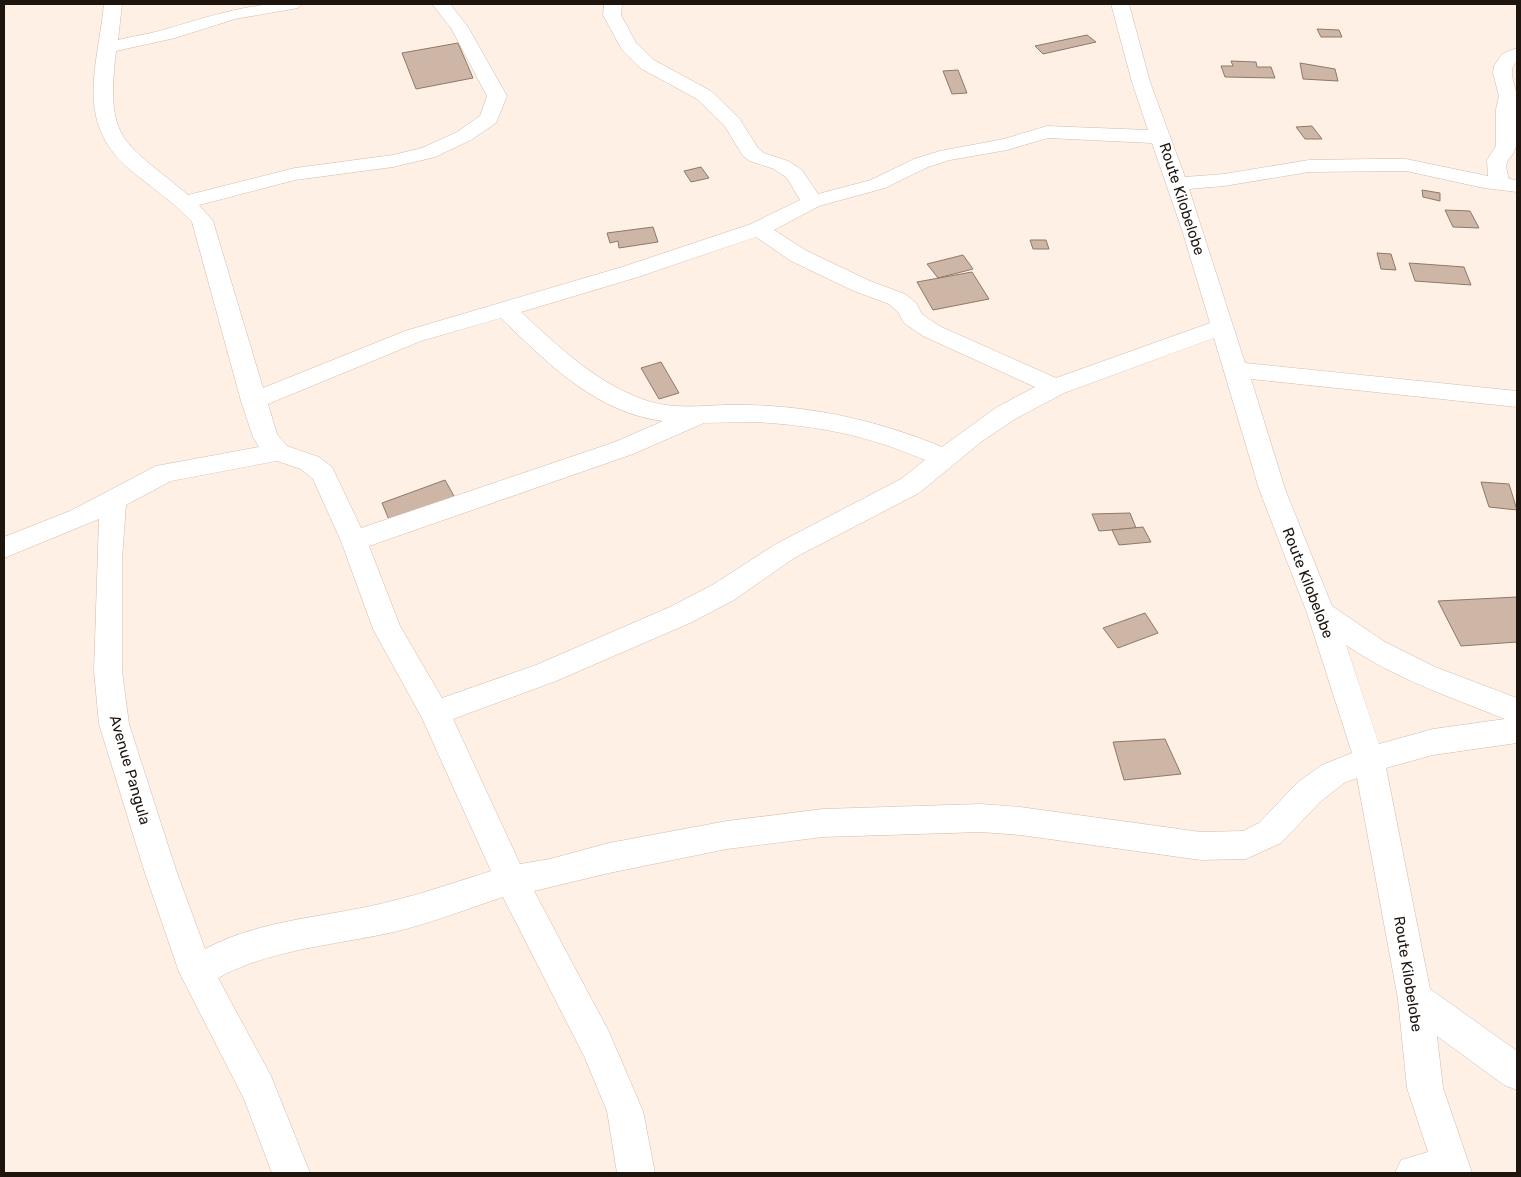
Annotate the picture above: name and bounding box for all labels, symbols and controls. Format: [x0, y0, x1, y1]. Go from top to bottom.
street label: Route Kilobelobe [1155, 141, 1209, 257]
street label: Route Kilobelobe [1279, 525, 1337, 641]
street label: Avenue Pangula [106, 713, 154, 827]
street label: Route Kilobelobe [1390, 915, 1426, 1033]

